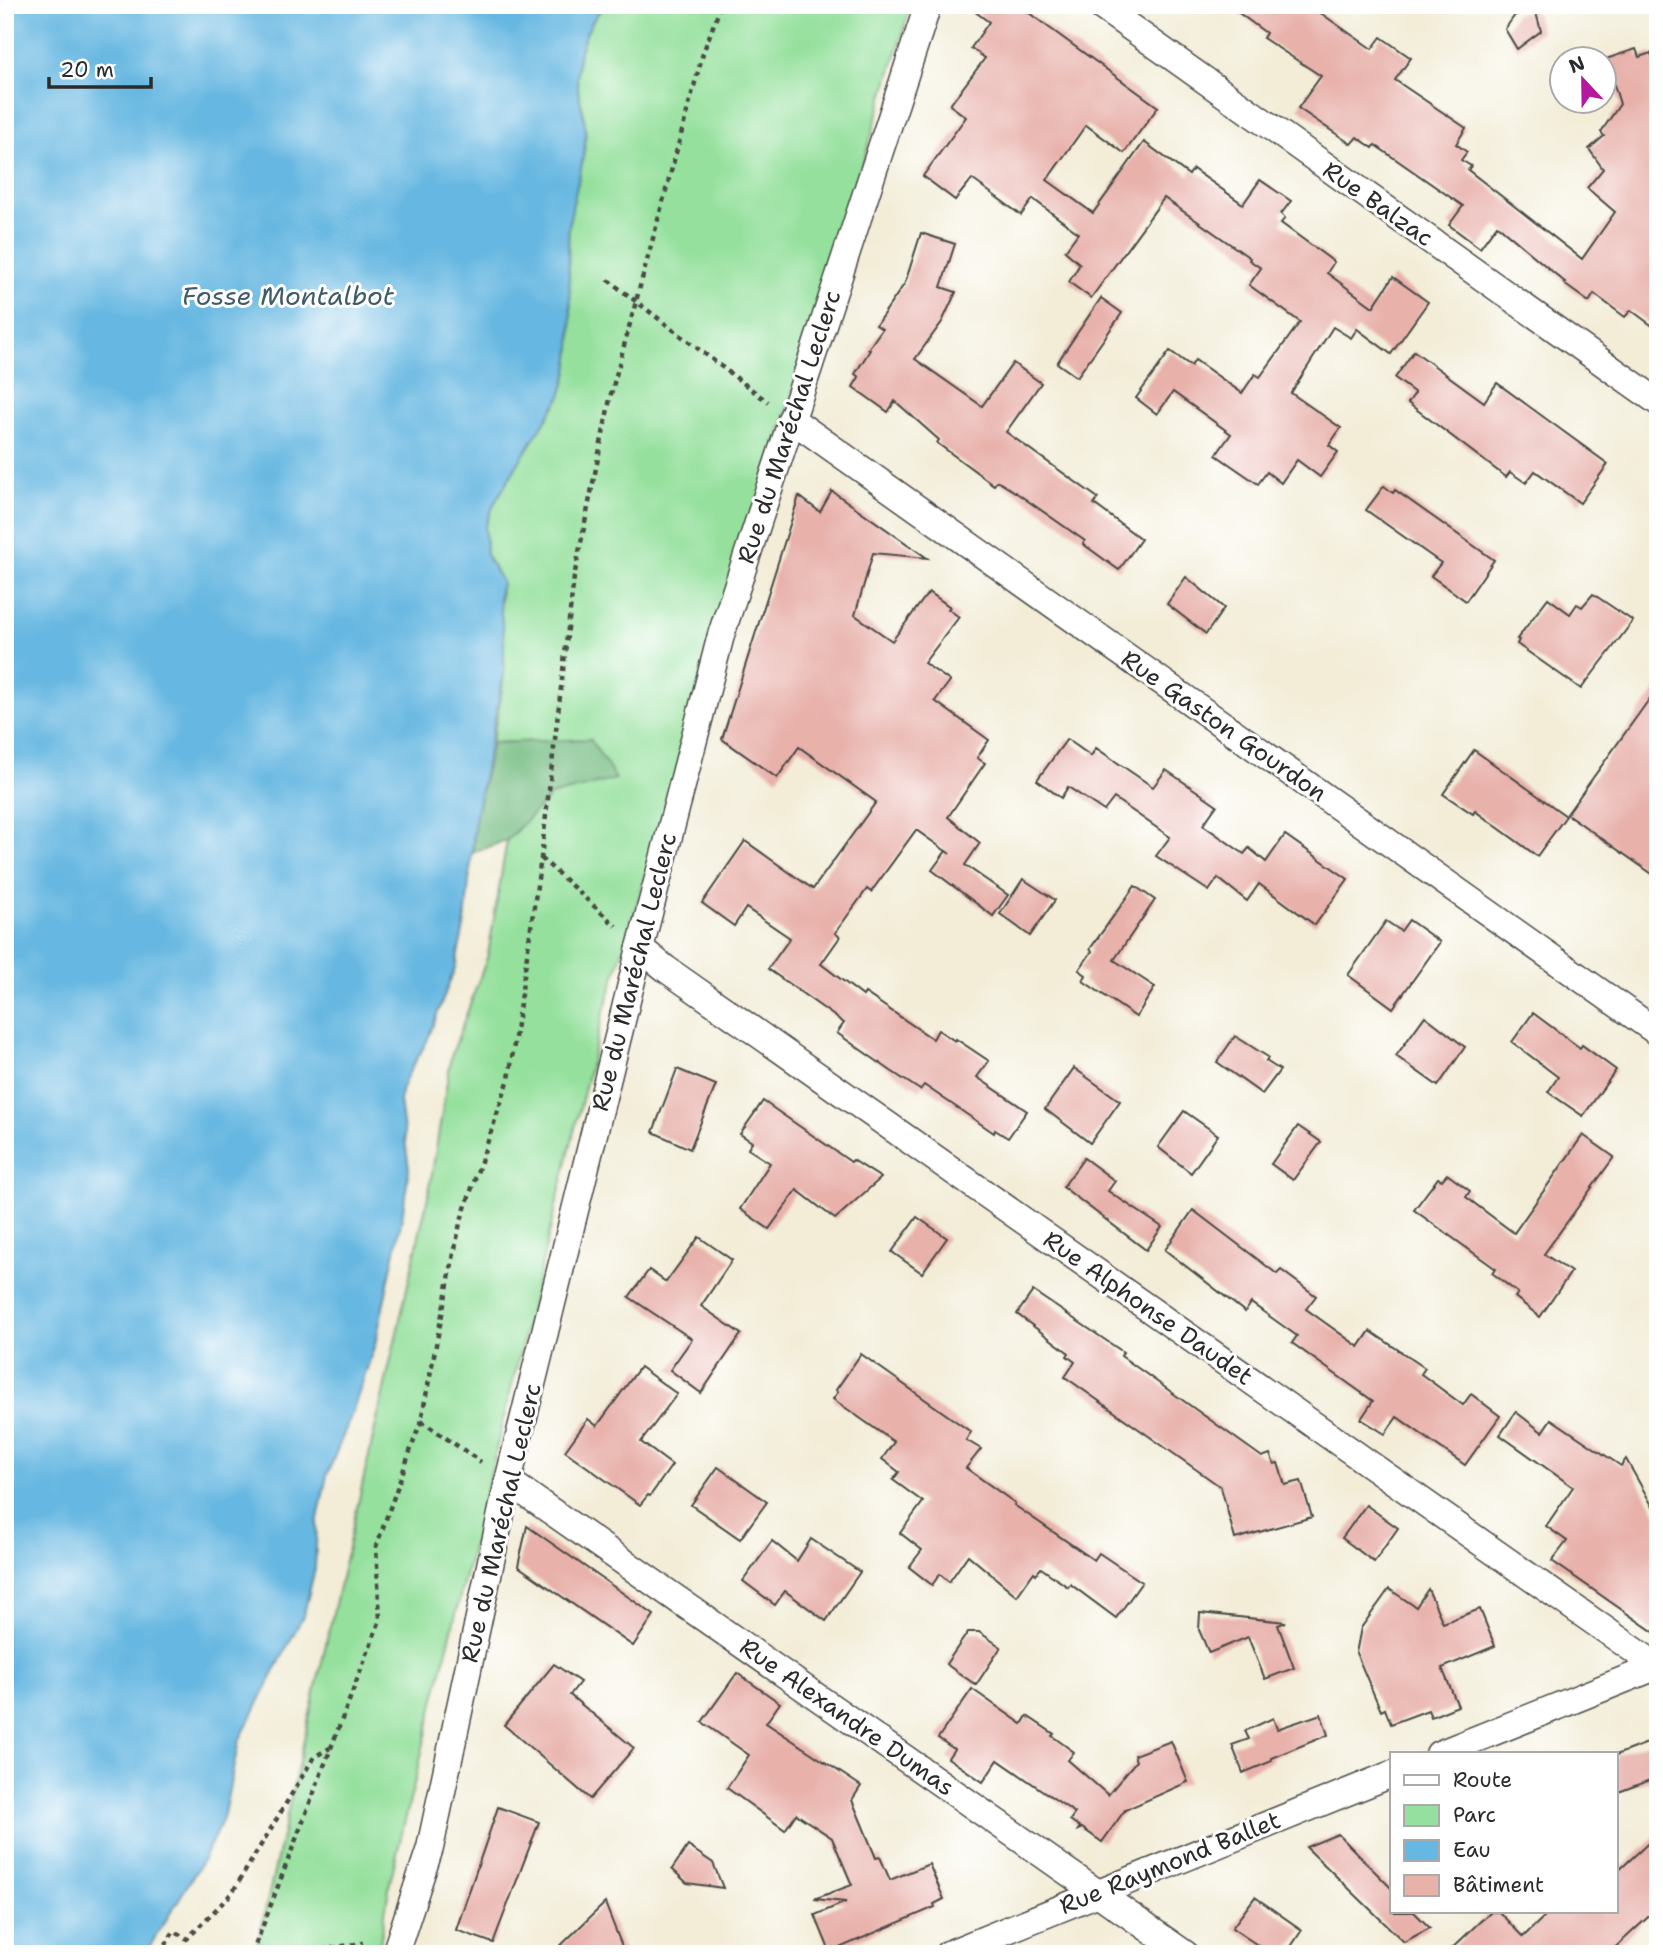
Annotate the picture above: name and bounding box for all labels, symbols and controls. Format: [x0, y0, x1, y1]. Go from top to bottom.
scale bar [49, 46, 150, 90]
north arrow [1548, 46, 1618, 116]
text: N [1565, 50, 1588, 79]
text: 20 m [60, 56, 114, 84]
street label: Rue Balzac [1316, 154, 1440, 254]
water label: Fosse Montalbot [182, 278, 395, 313]
street label: Rue du Maréchal Leclerc [730, 286, 848, 568]
street label: Rue Gaston Gourdon [1115, 643, 1333, 809]
street label: Rue du Maréchal Leclerc [584, 829, 684, 1115]
street label: Rue Alphonse Daudet [1037, 1224, 1259, 1392]
street label: Rue du Maréchal Leclerc [453, 1380, 549, 1666]
street label: Rue Alexandre Dumas [733, 1631, 961, 1803]
legend [1390, 1752, 1618, 1913]
text: Route [1453, 1766, 1512, 1794]
text: Parc [1453, 1801, 1496, 1829]
street label: Rue Raymond Ballet [1055, 1804, 1285, 1922]
text: Eau [1453, 1836, 1491, 1864]
text: Bâtiment [1453, 1871, 1544, 1899]

